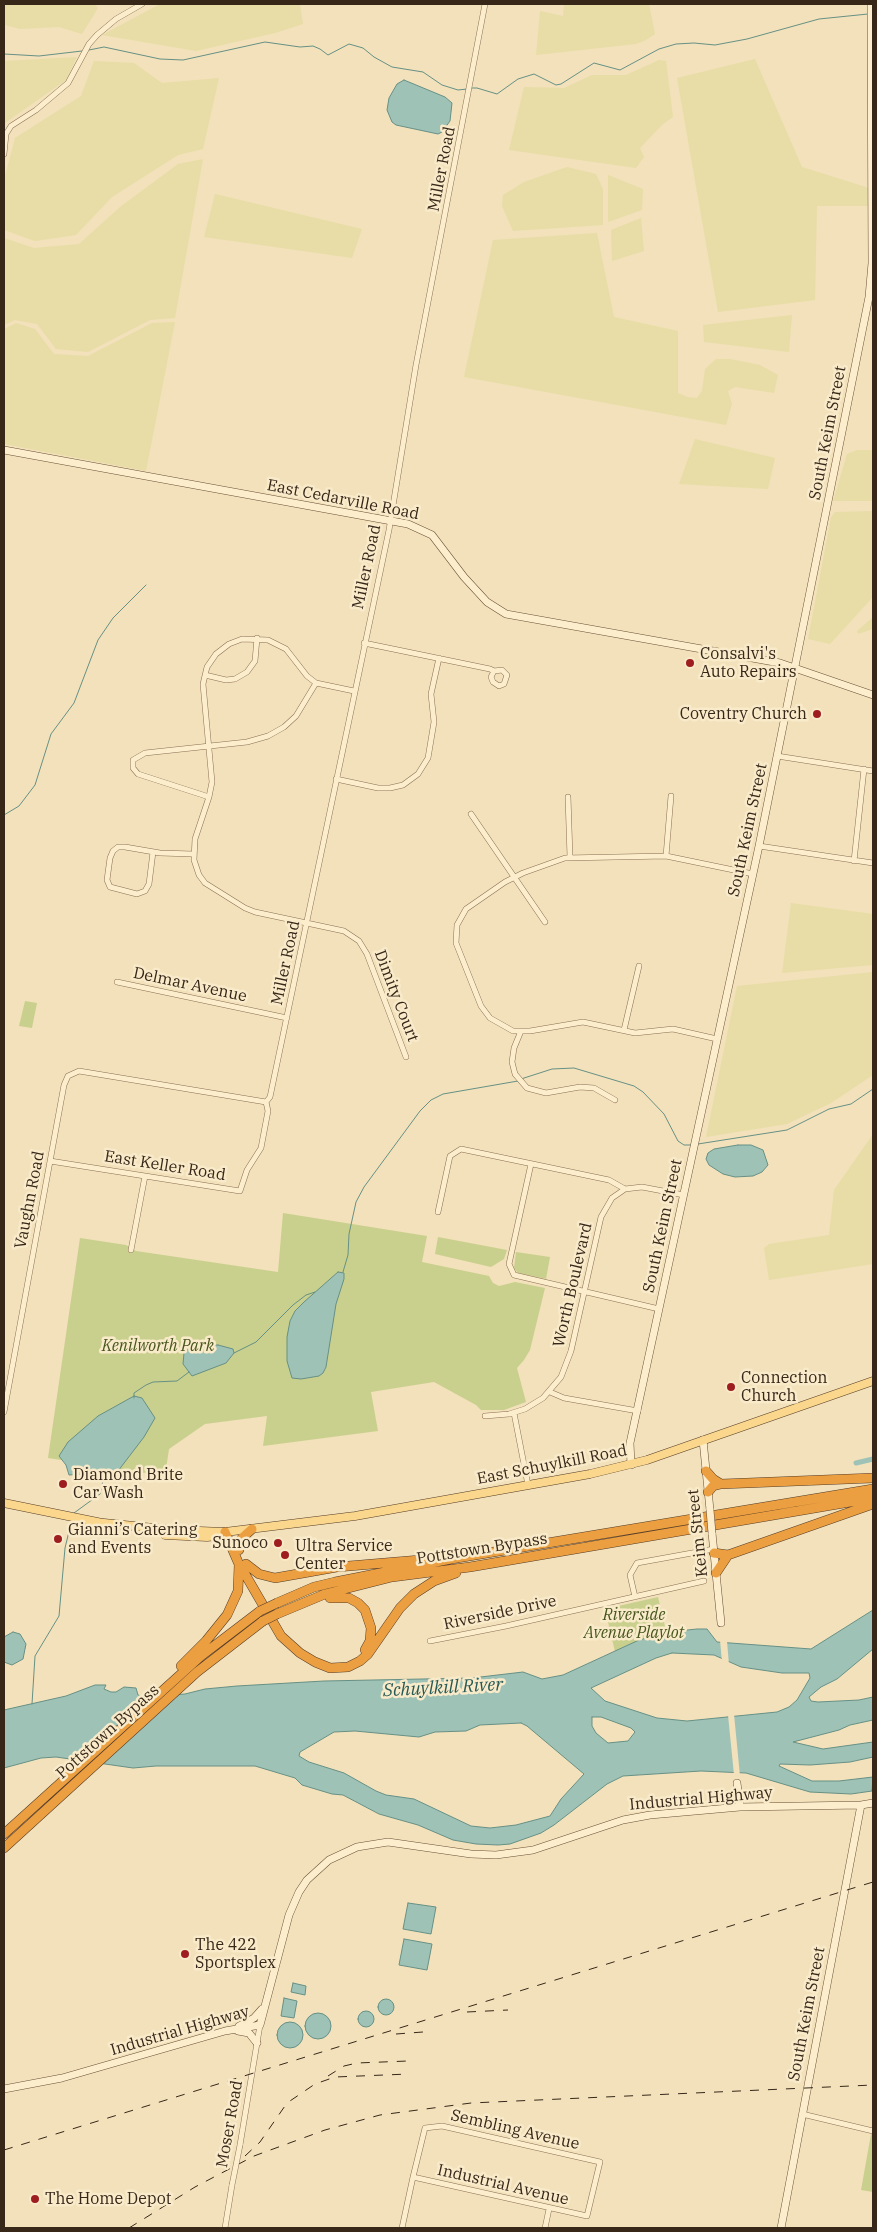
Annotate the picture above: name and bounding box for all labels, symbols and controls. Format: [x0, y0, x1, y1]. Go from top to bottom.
street label: Miller Road [424, 125, 460, 213]
street label: South Keim Street [806, 364, 850, 502]
street label: East Cedarville Road [265, 476, 421, 524]
street label: Miller Road [349, 523, 385, 611]
place label: Consalvi's Auto Repairs [700, 644, 797, 682]
marker: Consalvi's Auto Repairs [684, 657, 696, 669]
place label: Coventry Church [680, 704, 807, 724]
marker: Coventry Church [811, 708, 823, 720]
street label: South Keim Street [724, 761, 772, 899]
street label: Miller Road [268, 919, 304, 1007]
street label: Dimity Court [370, 947, 422, 1045]
street label: Delmar Avenue [131, 964, 249, 1006]
street label: East Keller Road [103, 1147, 227, 1185]
street label: Vaughn Road [11, 1150, 49, 1250]
street label: South Keim Street [639, 1157, 687, 1295]
street label: Worth Boulevard [549, 1221, 597, 1349]
park label: Kenilworth Park [102, 1336, 214, 1356]
place label: Connection Church [741, 1368, 827, 1406]
marker: Connection Church [725, 1381, 737, 1393]
street label: East Schuylkill Road [475, 1441, 629, 1489]
place label: Diamond Brite Car Wash [73, 1465, 183, 1503]
marker: Diamond Brite Car Wash [57, 1478, 69, 1490]
street label: Keim Street [684, 1488, 712, 1578]
place label: Gianni’s Catering and Events [68, 1520, 197, 1558]
street label: Pottstown Bypass [415, 1529, 549, 1569]
marker: Gianni’s Catering and Events [52, 1533, 64, 1545]
place label: Sunoco [212, 1533, 268, 1553]
place label: Ultra Service Center [295, 1536, 393, 1574]
marker: Sunoco [272, 1537, 284, 1549]
marker: Ultra Service Center [279, 1549, 291, 1561]
street label: Riverside Drive [442, 1592, 558, 1634]
park label: Riverside Avenue Playlot [584, 1605, 684, 1643]
water label: Schuylkill River [382, 1674, 504, 1702]
street label: Pottstown Bypass [53, 1681, 163, 1783]
street label: Industrial Highway [629, 1783, 773, 1815]
place label: The 422 Sportsplex [195, 1935, 276, 1973]
street label: South Keim Street [785, 1945, 829, 2083]
marker: The 422 Sportsplex [179, 1948, 191, 1960]
street label: Industrial Highway [108, 2002, 252, 2060]
street label: Moser Road [213, 2079, 247, 2169]
street label: Sembling Avenue [449, 2106, 581, 2154]
street label: Industrial Avenue [435, 2161, 571, 2209]
place label: The Home Depot [45, 2189, 171, 2209]
marker: The Home Depot [29, 2193, 41, 2205]

